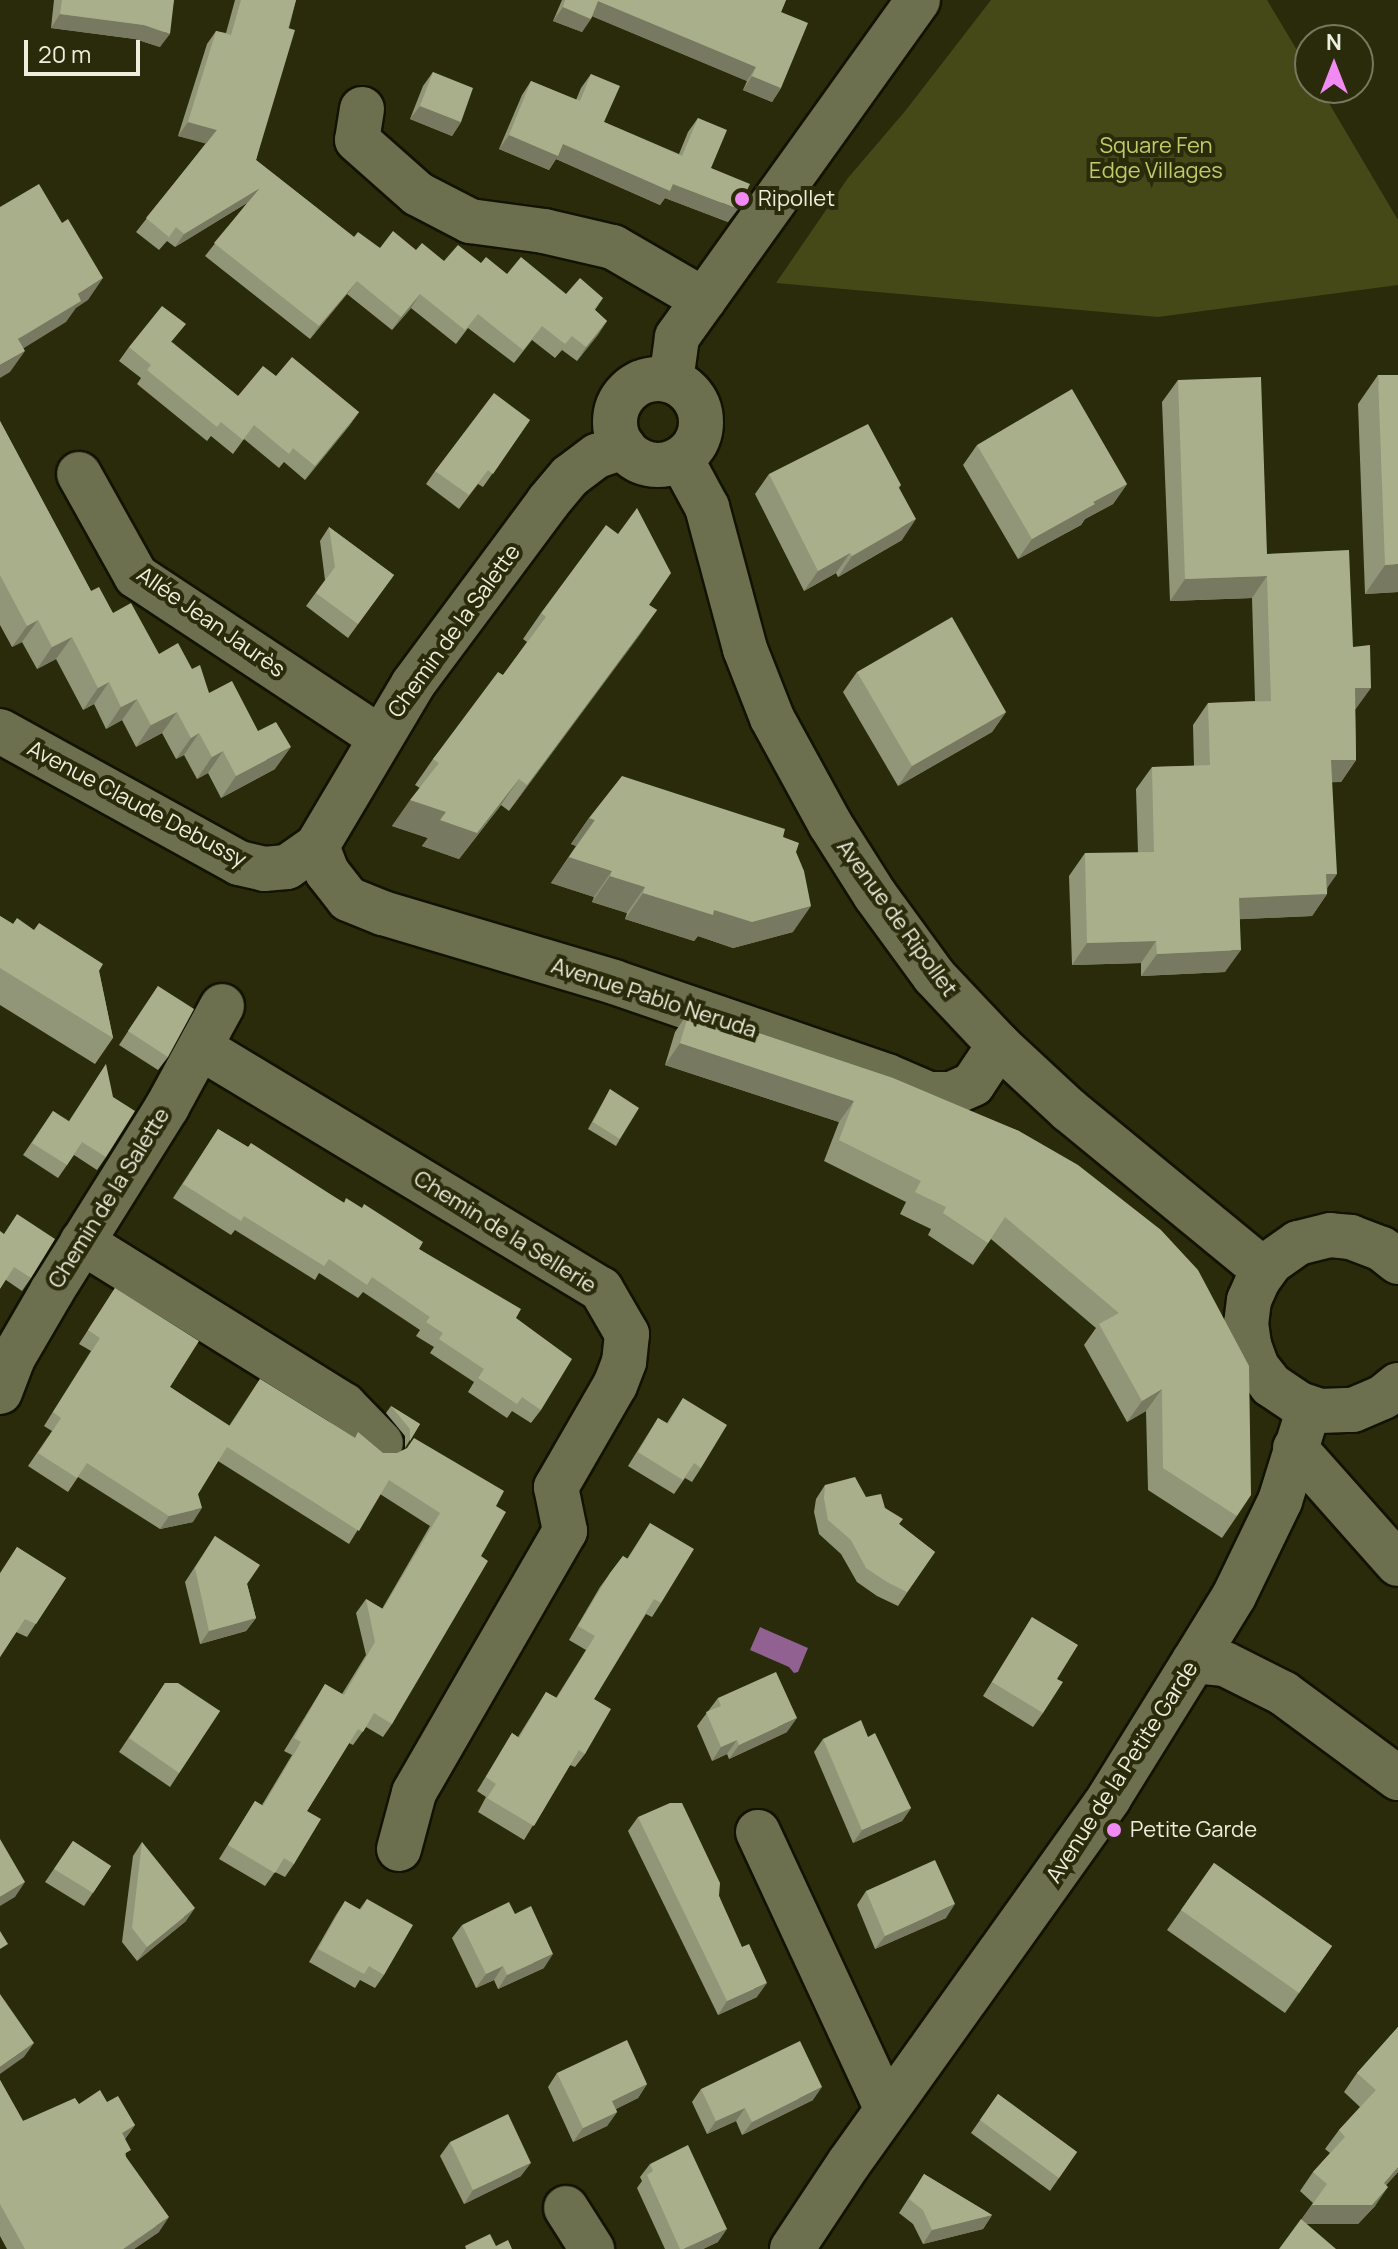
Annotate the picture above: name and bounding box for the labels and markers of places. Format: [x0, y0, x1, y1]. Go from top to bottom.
place label: Ripollet [758, 186, 835, 212]
marker: Ripollet [733, 190, 751, 208]
place label: Petite Garde [1130, 1817, 1257, 1843]
marker: Petite Garde [1105, 1821, 1123, 1839]

